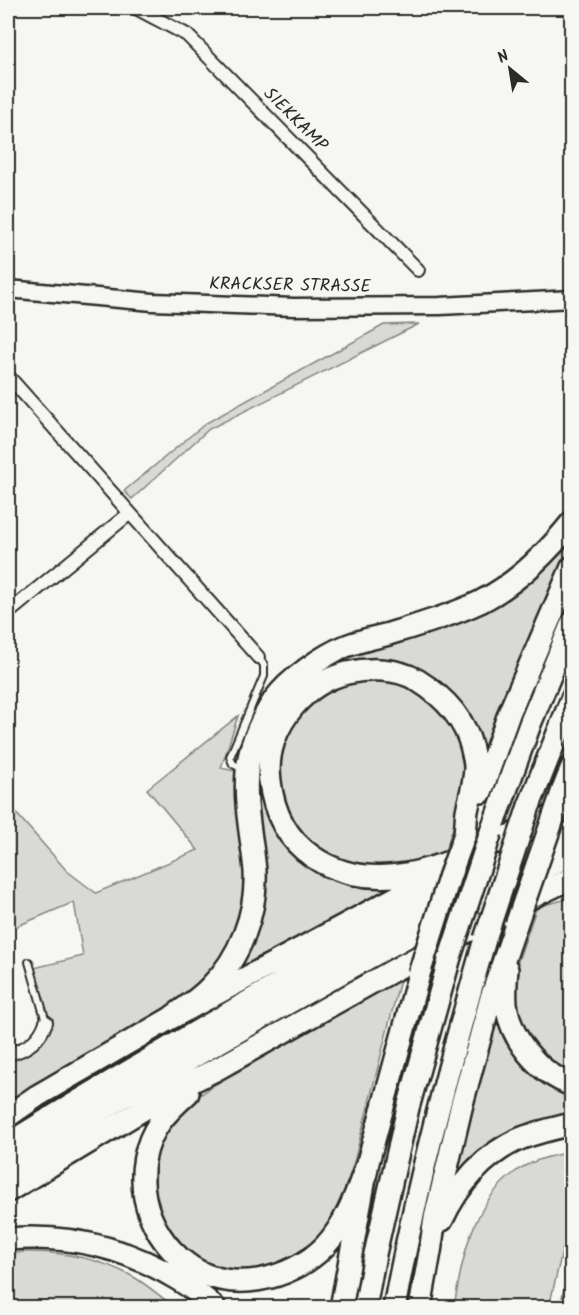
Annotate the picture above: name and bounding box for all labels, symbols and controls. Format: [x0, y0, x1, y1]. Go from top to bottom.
north arrow [480, 39, 540, 99]
text: N [493, 44, 514, 71]
street label: SIEKKAMP [256, 81, 335, 160]
street label: KRACKSER STRASSE [209, 270, 372, 302]

